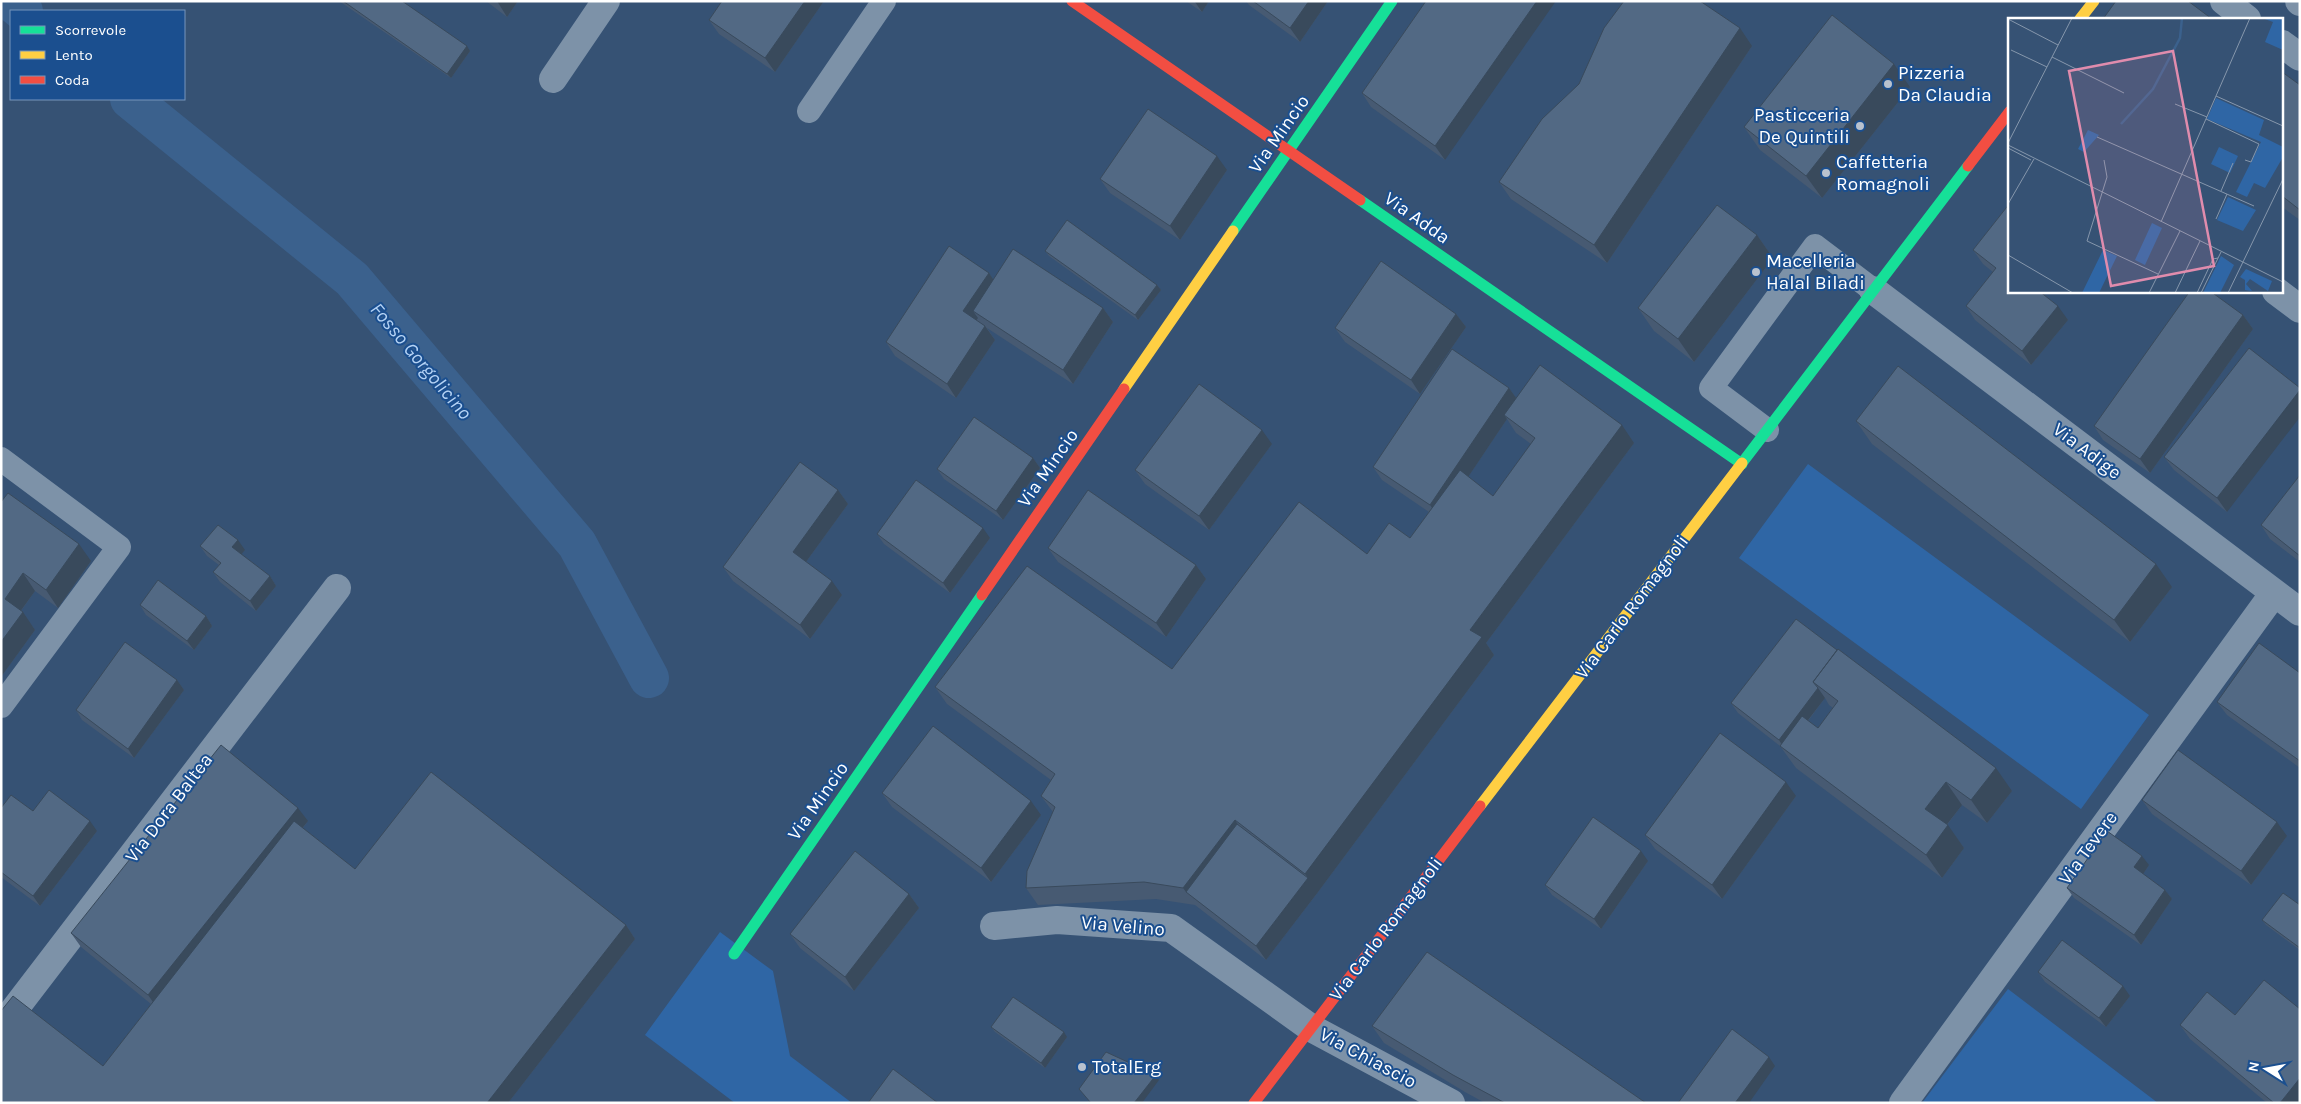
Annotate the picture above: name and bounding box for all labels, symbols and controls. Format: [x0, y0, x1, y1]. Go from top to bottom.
legend [10, 10, 185, 100]
inset map [2008, 18, 2284, 292]
text: Scorrevole [55, 21, 126, 39]
text: Lento [55, 46, 93, 64]
place label: Pizzeria Da Claudia [1898, 62, 1992, 106]
text: Coda [55, 71, 90, 89]
marker: Pizzeria Da Claudia [1882, 78, 1894, 90]
street label: Via Mincio [1244, 91, 1314, 177]
place label: Pasticceria De Quintili [1754, 104, 1850, 148]
marker: Pasticceria De Quintili [1854, 120, 1866, 132]
place label: Caffetteria Romagnoli [1836, 151, 1930, 195]
marker: Caffetteria Romagnoli [1820, 167, 1832, 179]
street label: Via Adda [1380, 187, 1454, 249]
place label: Macelleria Halal Biladi [1766, 250, 1865, 294]
marker: Macelleria Halal Biladi [1750, 266, 1762, 278]
water label: Fosso Gorgolicino [365, 298, 477, 424]
street label: Via Adige [2049, 418, 2125, 484]
street label: Via Mincio [1013, 425, 1083, 511]
street label: Via Carlo Romagnoli [1571, 531, 1693, 683]
street label: Via Dora Baltea [121, 749, 217, 867]
street label: Via Mincio [783, 758, 853, 844]
street label: Via Tevere [2054, 807, 2122, 889]
street label: Via Carlo Romagnoli [1325, 853, 1447, 1005]
street label: Via Velino [1080, 911, 1166, 941]
street label: Via Chiascio [1316, 1023, 1420, 1093]
north arrow [2241, 1044, 2291, 1094]
place label: TotalErg [1092, 1056, 1162, 1078]
text: N [2244, 1060, 2263, 1073]
marker: TotalErg [1076, 1061, 1088, 1073]

